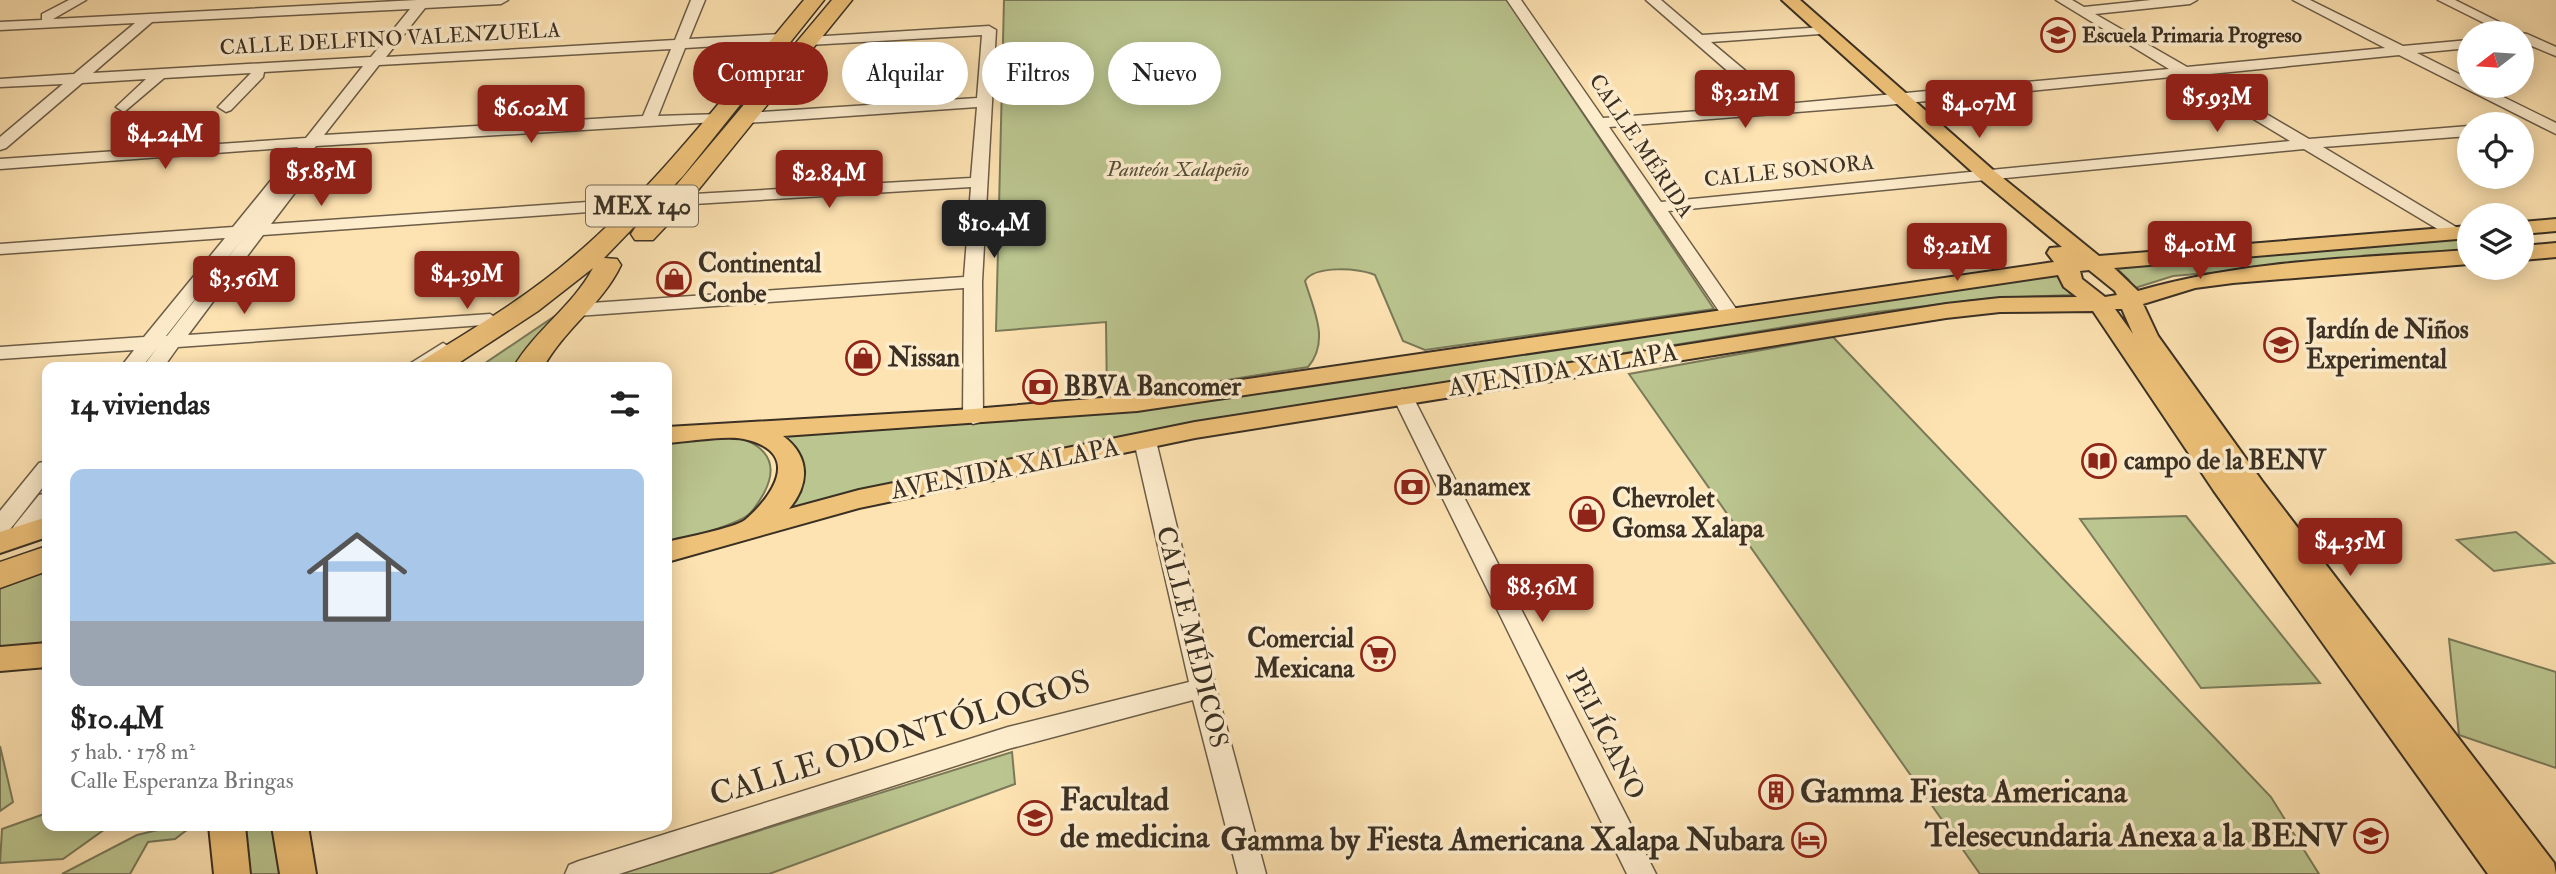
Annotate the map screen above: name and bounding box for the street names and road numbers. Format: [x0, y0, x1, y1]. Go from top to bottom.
street label: CALLE DELFINO VALENZUELA [219, 17, 561, 61]
street label: CALLE MÉRIDA [1583, 69, 1699, 223]
street label: CALLE SONORA [1703, 149, 1875, 193]
road number: MEX 140 [586, 186, 698, 226]
street label: AVENIDA XALAPA [1445, 336, 1681, 404]
street label: AVENIDA XALAPA [887, 431, 1122, 507]
street label: CALLE MÉDICOS [1149, 522, 1237, 751]
street label: CALLE ODONTÓLOGOS [705, 661, 1095, 815]
street label: PELÍCANO [1558, 662, 1653, 805]

